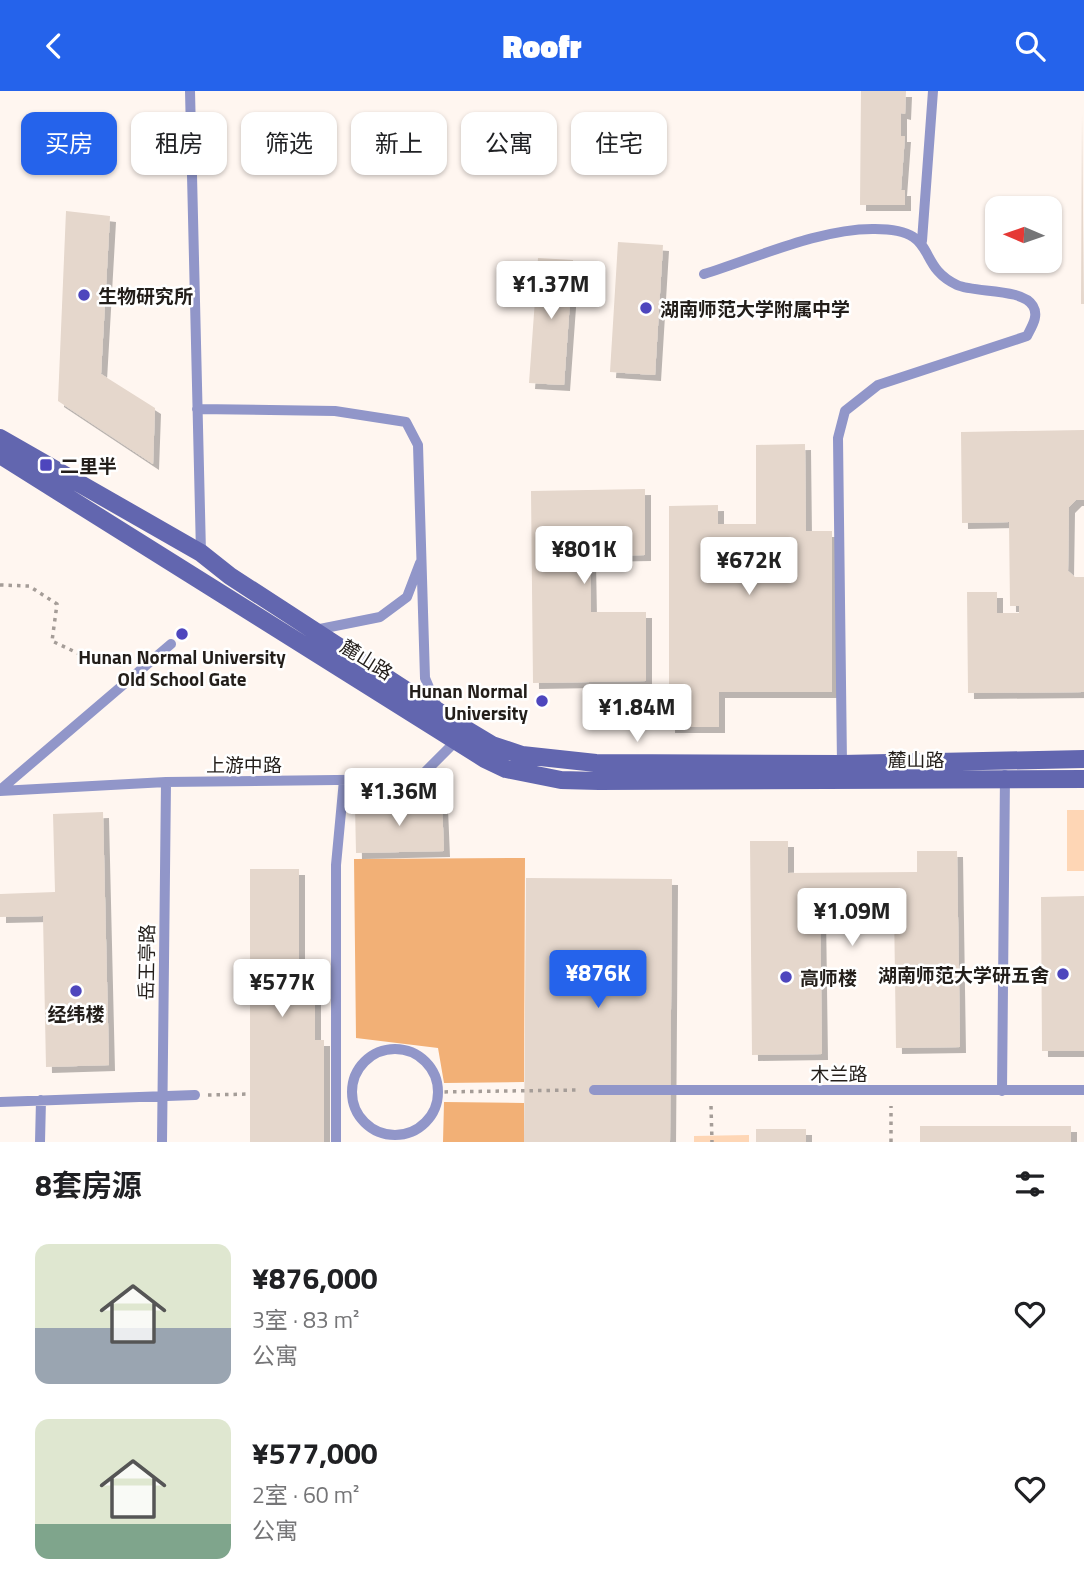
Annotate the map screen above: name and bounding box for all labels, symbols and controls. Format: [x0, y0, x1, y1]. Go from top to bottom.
text: Roofr [503, 22, 581, 70]
icon: back [35, 27, 73, 65]
icon: search [1011, 27, 1049, 65]
chip: 买房 [21, 112, 117, 175]
chip: 租房 [131, 112, 227, 175]
chip: 筛选 [241, 112, 337, 175]
chip: 新上 [351, 112, 447, 175]
chip: 公寓 [461, 112, 557, 175]
chip: 住宅 [571, 112, 667, 175]
north arrow [985, 196, 1062, 273]
map controls [985, 196, 1062, 273]
pin: ¥1.37M [494, 261, 608, 321]
text: ¥1.37M [512, 266, 590, 301]
place label: 生物研究所 [98, 281, 193, 310]
marker: 生物研究所 [76, 287, 92, 303]
place label: 湖南师范大学附属中学 [660, 294, 850, 323]
marker: 湖南师范大学附属中学 [638, 300, 654, 316]
place label: 二里半 [60, 451, 117, 480]
marker: 二里半 [38, 457, 54, 473]
pin: ¥801K [535, 526, 633, 586]
text: ¥801K [551, 531, 617, 566]
pin: ¥672K [700, 538, 798, 597]
text: ¥672K [716, 542, 782, 577]
marker: Hunan Normal University Old School Gate [174, 626, 190, 642]
street label: 麓山路 [335, 632, 399, 686]
place label: Hunan Normal University Old School Gate [78, 642, 286, 693]
place label: Hunan Normal University [409, 676, 528, 727]
pin: ¥1.84M [580, 685, 694, 744]
text: ¥1.84M [598, 689, 676, 724]
marker: Hunan Normal University [534, 693, 550, 709]
street label: 麓山路 [887, 745, 945, 774]
street label: 上游中路 [206, 750, 282, 779]
pin: ¥1.36M [342, 769, 456, 828]
text: ¥1.36M [360, 773, 438, 808]
pin: ¥1.09M [795, 889, 909, 948]
text: ¥1.09M [813, 893, 891, 928]
street label: 岳王亭路 [131, 924, 161, 1000]
pin: ¥876K [549, 951, 647, 1010]
text: ¥876K [565, 955, 631, 990]
pin: ¥577K [233, 960, 331, 1019]
place label: 湖南师范大学研五舍 [878, 960, 1049, 989]
place label: 高师楼 [800, 963, 857, 992]
text: ¥577K [249, 964, 315, 999]
marker: 湖南师范大学研五舍 [1055, 966, 1071, 982]
marker: 高师楼 [778, 969, 794, 985]
marker: 经纬楼 [68, 983, 84, 999]
place label: 经纬楼 [47, 999, 105, 1028]
street label: 木兰路 [810, 1059, 868, 1088]
text: 8套房源 [35, 1162, 142, 1208]
icon: filters [1011, 1165, 1049, 1203]
text: ¥876,000 [252, 1255, 378, 1301]
icon: home [91, 1272, 175, 1356]
icon: heart [1011, 1295, 1049, 1333]
text: 3室 · 83 m² [252, 1302, 359, 1337]
text: 公寓 [252, 1338, 298, 1373]
text: ¥577,000 [252, 1430, 378, 1476]
icon: home [91, 1447, 175, 1531]
icon: heart [1011, 1470, 1049, 1508]
text: 2室 · 60 m² [252, 1477, 359, 1512]
text: 公寓 [252, 1513, 298, 1548]

